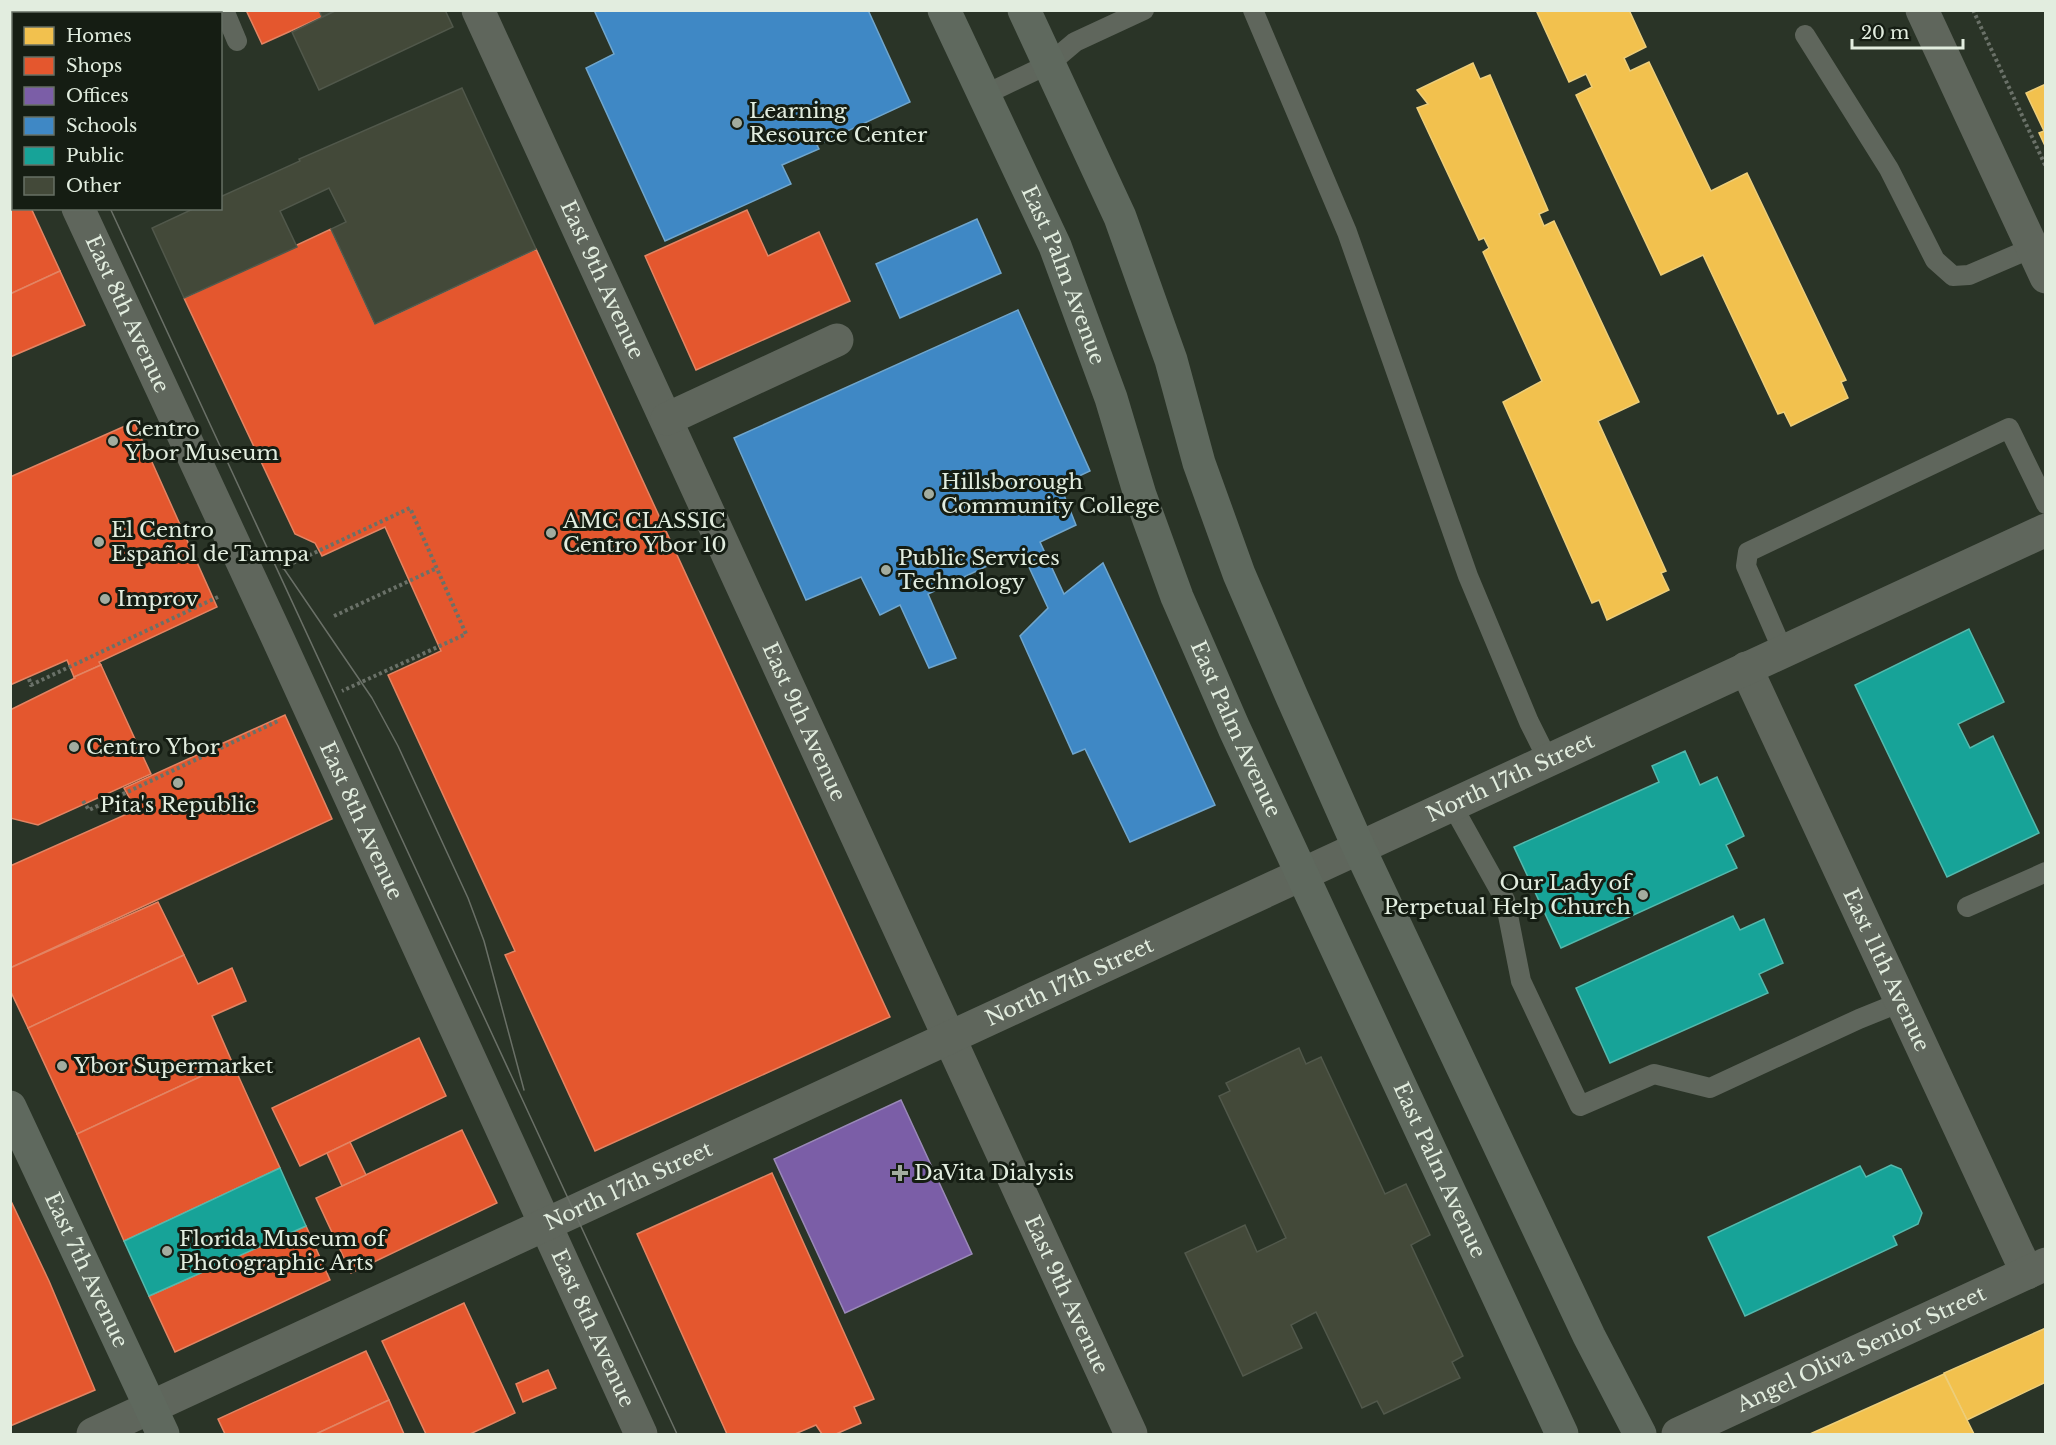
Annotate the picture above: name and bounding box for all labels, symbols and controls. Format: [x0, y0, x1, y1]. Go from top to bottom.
legend [12, 12, 222, 210]
scale bar [1852, 12, 1963, 50]
text: 20 m [1861, 22, 1909, 44]
text: Homes [66, 25, 132, 47]
text: Shops [66, 55, 122, 77]
text: Offices [66, 85, 129, 107]
place label: Learning Resource Center [749, 98, 927, 148]
text: Schools [66, 115, 137, 137]
marker: Learning Resource Center [730, 116, 744, 130]
text: Public [66, 145, 124, 167]
text: Other [66, 175, 122, 197]
street label: East Palm Avenue [1015, 181, 1111, 368]
street label: East 9th Avenue [555, 196, 650, 363]
street label: East 8th Avenue [80, 231, 175, 397]
place label: Centro Ybor Museum [124, 416, 279, 466]
marker: Centro Ybor Museum [106, 434, 120, 448]
place label: Hillsborough Community College [941, 469, 1160, 519]
marker: Hillsborough Community College [922, 487, 936, 501]
place label: AMC CLASSIC Centro Ybor 10 [562, 508, 727, 558]
place label: El Centro Español de Tampa [111, 517, 309, 567]
marker: AMC CLASSIC Centro Ybor 10 [544, 526, 558, 540]
marker: El Centro Español de Tampa [92, 535, 106, 549]
place label: Public Services Technology [898, 545, 1060, 595]
marker: Public Services Technology [879, 563, 893, 577]
place label: Improv [117, 586, 199, 612]
marker: Improv [98, 592, 112, 606]
street label: East Palm Avenue [1185, 637, 1287, 821]
street label: East 9th Avenue [757, 639, 851, 805]
street label: North 17th Street [1422, 728, 1599, 828]
place label: Centro Ybor [86, 734, 220, 760]
street label: East 8th Avenue [314, 738, 408, 904]
marker: Centro Ybor [67, 740, 81, 754]
marker: Pita's Republic [171, 776, 185, 790]
place label: Pita's Republic [100, 792, 256, 818]
place label: Our Lady of Perpetual Help Church [1383, 870, 1633, 920]
street label: East 11th Avenue [1837, 884, 1935, 1056]
marker: Our Lady of Perpetual Help Church [1636, 888, 1650, 902]
street label: North 17th Street [981, 932, 1158, 1032]
place label: Ybor Supermarket [73, 1053, 273, 1079]
marker: Ybor Supermarket [55, 1059, 69, 1073]
street label: East Palm Avenue [1387, 1078, 1491, 1262]
street label: North 17th Street [540, 1136, 717, 1236]
place label: DaVita Dialysis [914, 1160, 1074, 1186]
marker: DaVita Dialysis [891, 1164, 909, 1182]
street label: East 7th Avenue [39, 1188, 134, 1352]
street label: East 9th Avenue [1019, 1211, 1114, 1378]
place label: Florida Museum of Photographic Arts [179, 1226, 388, 1276]
marker: Florida Museum of Photographic Arts [160, 1244, 174, 1258]
street label: East 8th Avenue [546, 1245, 640, 1411]
street label: Angel Oliva Senior Street [1732, 1281, 1990, 1418]

